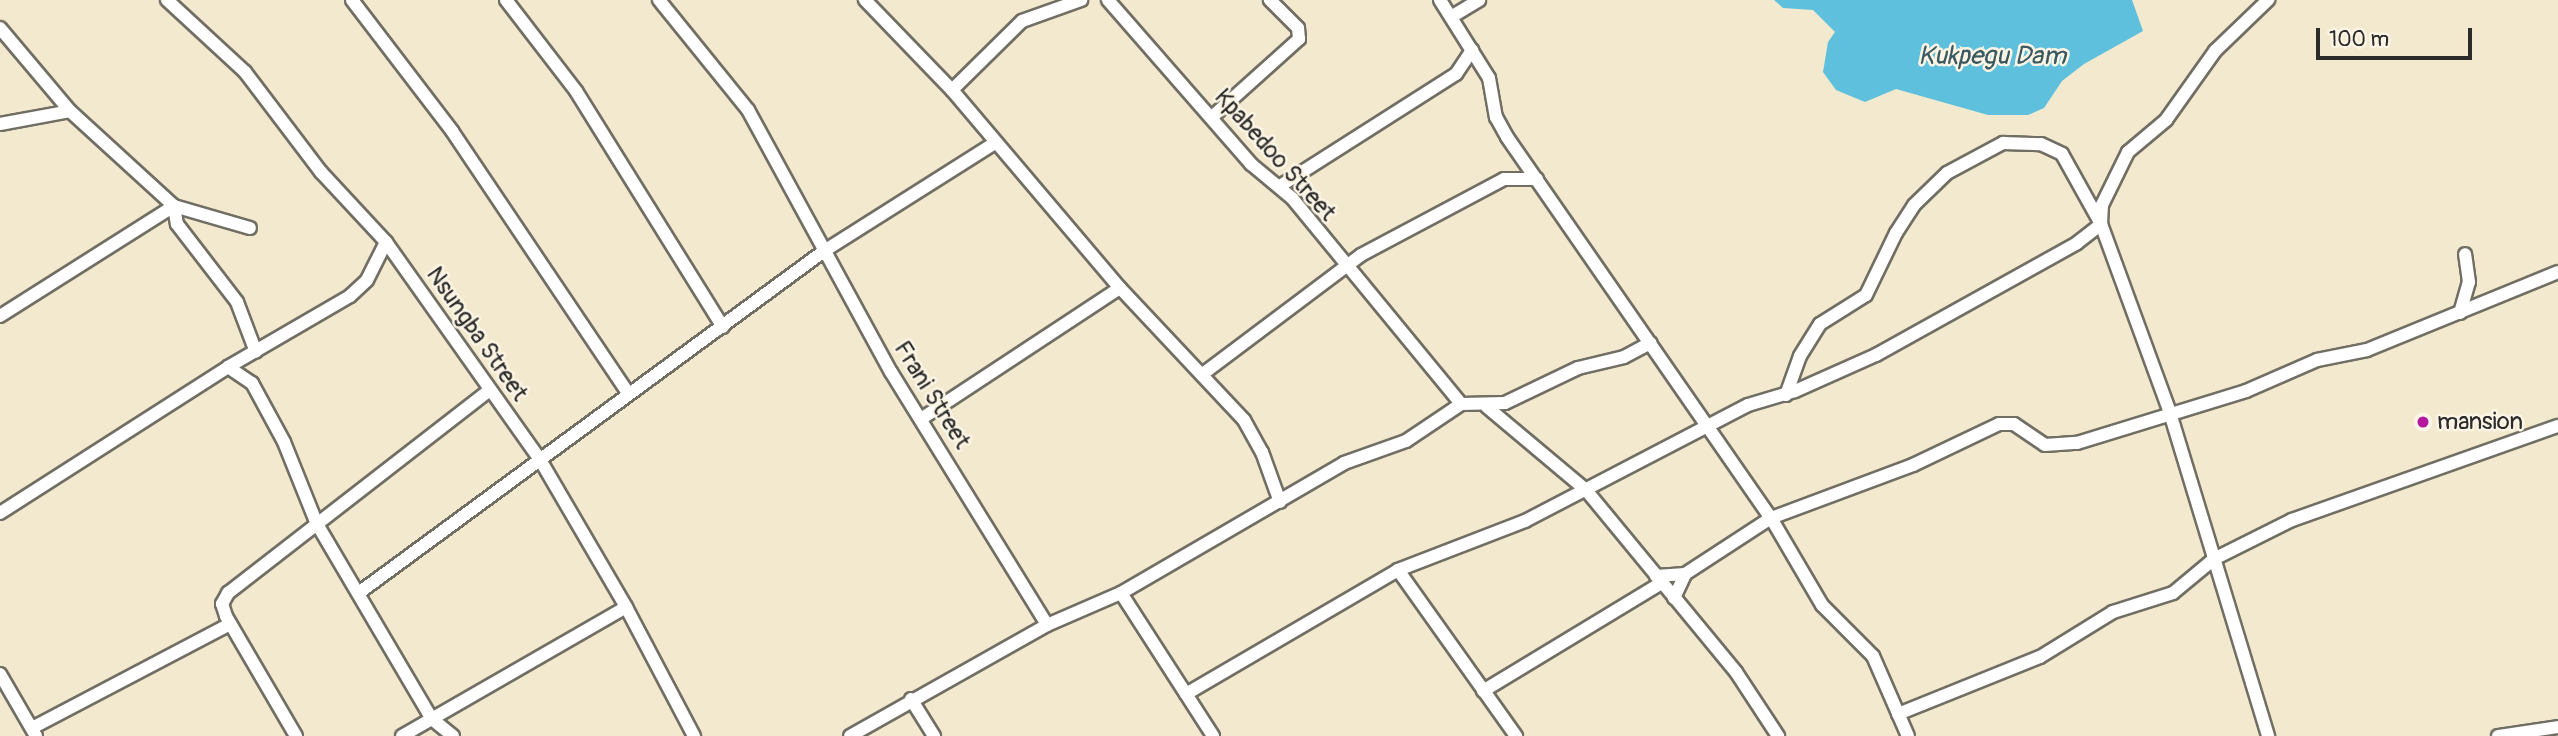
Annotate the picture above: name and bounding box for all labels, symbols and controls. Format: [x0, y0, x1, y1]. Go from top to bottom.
scale bar [2320, 14, 2476, 58]
text: 100 m [2329, 26, 2389, 53]
water label: Kukpegu Dam [1918, 41, 2066, 73]
street label: Kpabedoo Street [1208, 83, 1342, 227]
street label: Nsungba Street [420, 261, 534, 407]
street label: Frani Street [888, 336, 976, 454]
place label: mansion [2437, 408, 2523, 436]
marker: mansion [2415, 414, 2431, 430]

